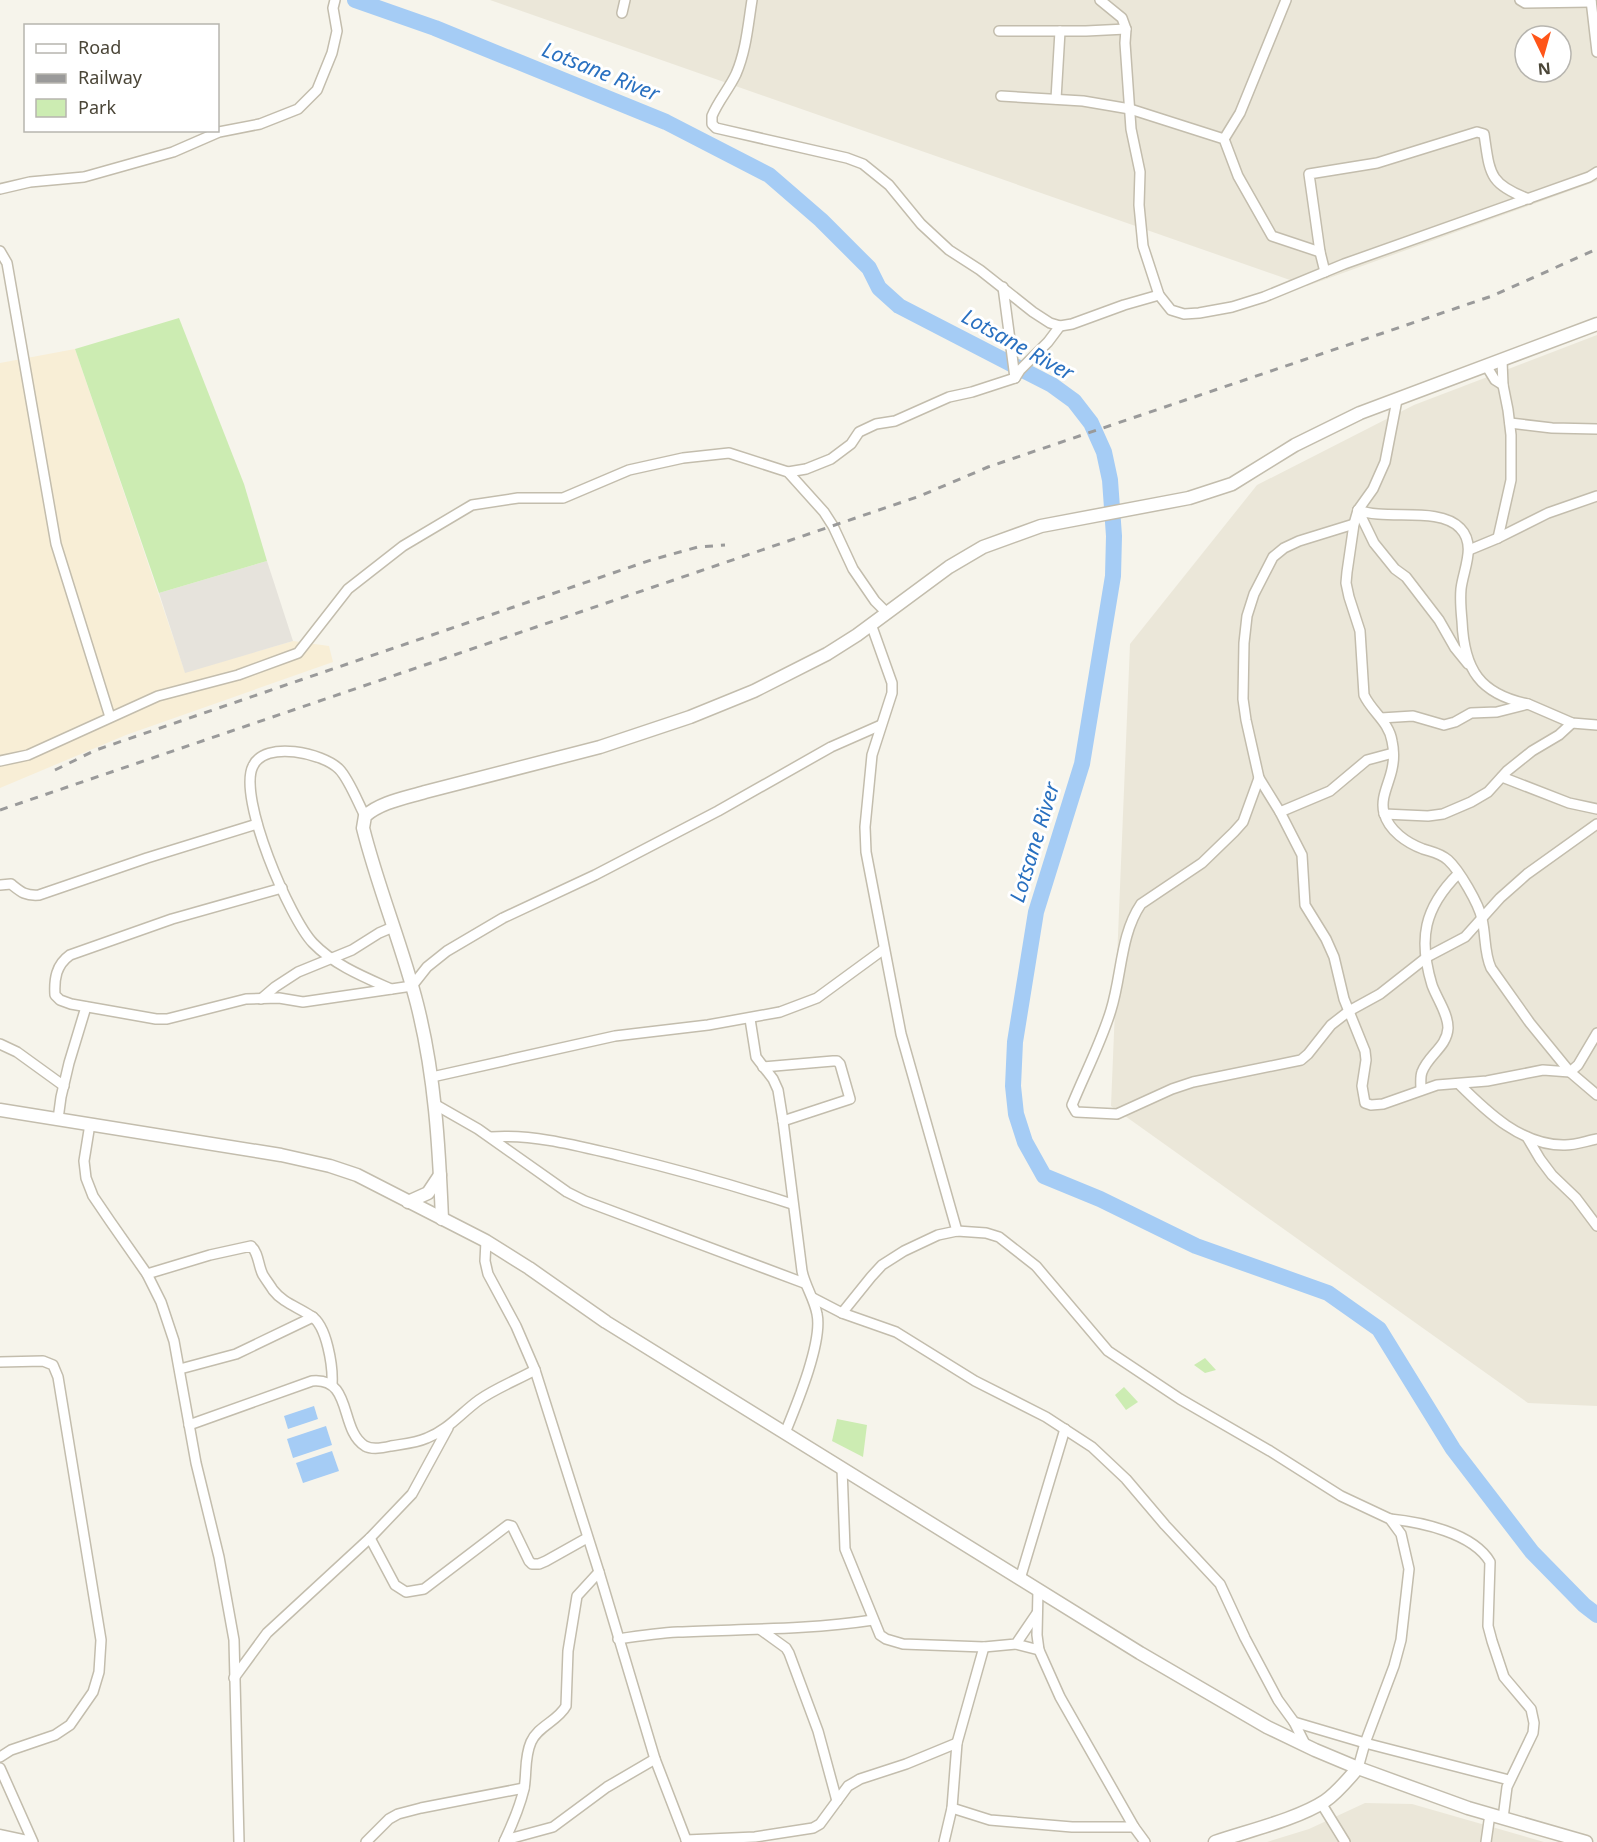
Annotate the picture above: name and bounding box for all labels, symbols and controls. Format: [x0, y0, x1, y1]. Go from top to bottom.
legend [24, 24, 219, 132]
north arrow [1513, 24, 1573, 84]
text: Road [78, 35, 121, 59]
water label: Lotsane River [538, 35, 665, 108]
text: N [1537, 57, 1552, 80]
text: Railway [78, 65, 143, 89]
text: Park [78, 95, 116, 119]
water label: Lotsane River [957, 302, 1080, 387]
water label: Lotsane River [1002, 777, 1066, 905]

